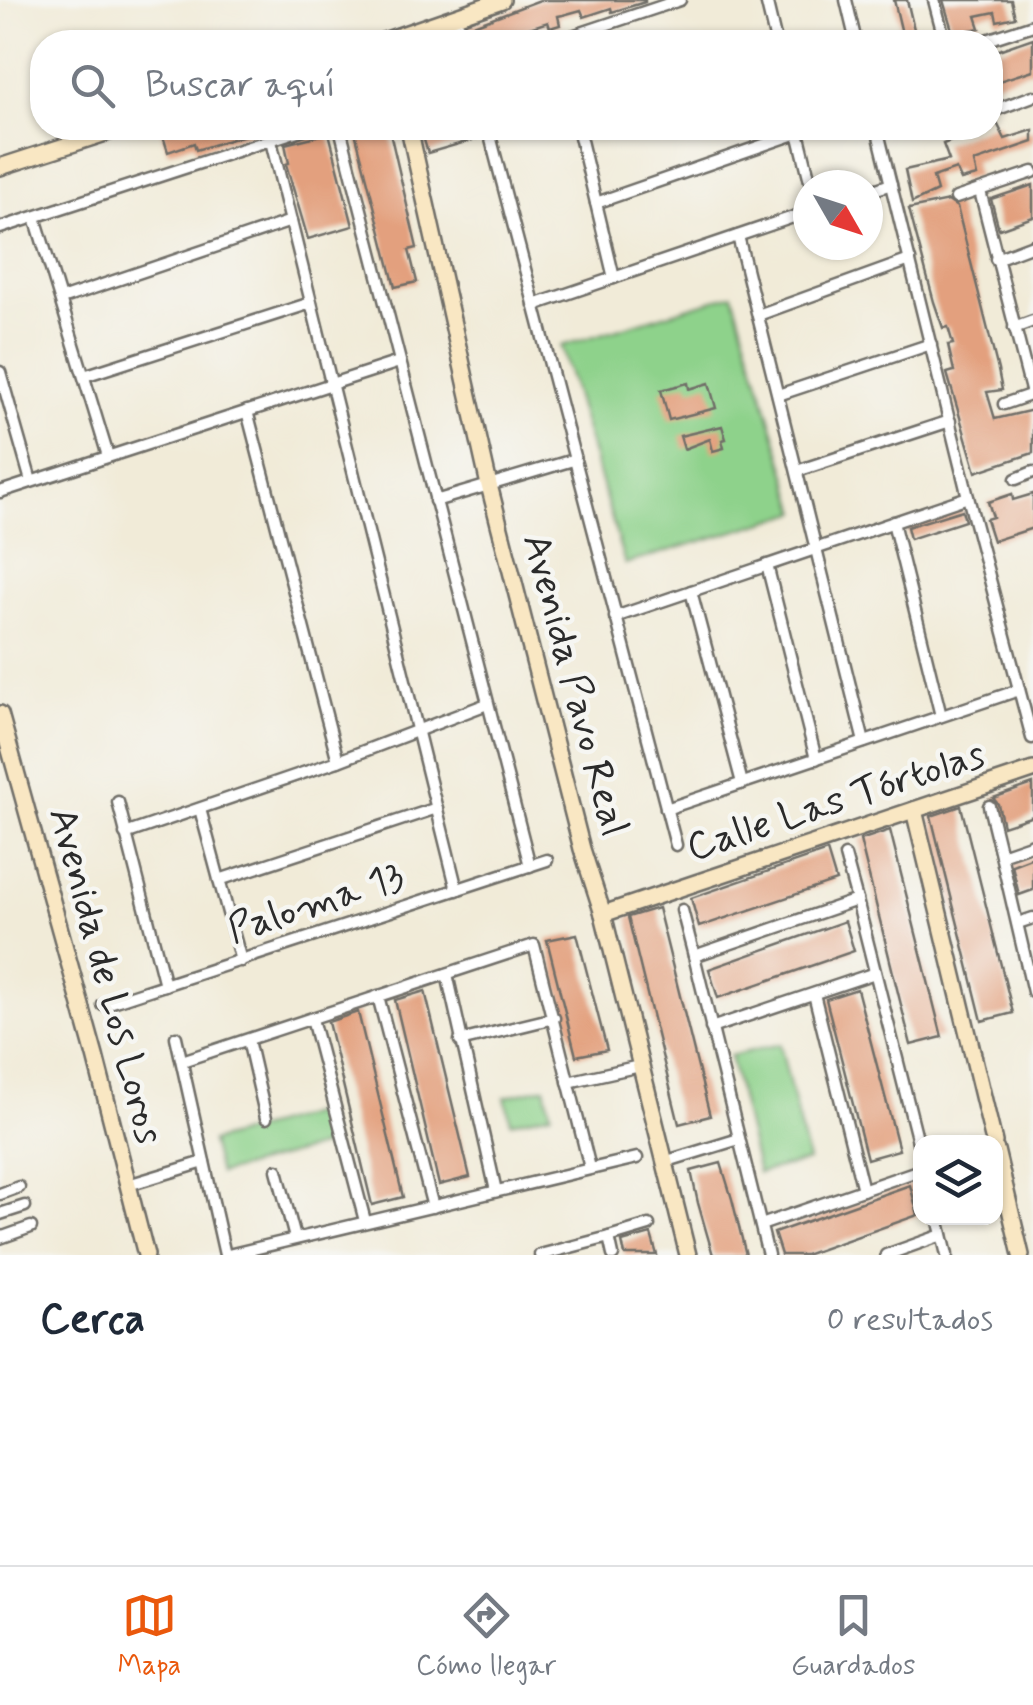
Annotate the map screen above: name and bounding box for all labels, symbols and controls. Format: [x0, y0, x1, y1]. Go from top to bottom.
search box [30, 30, 1003, 140]
icon: search [65, 58, 120, 113]
text: Buscar aquí [145, 61, 336, 110]
north arrow [793, 170, 883, 260]
street label: Avenida Pavo Real [509, 528, 639, 842]
street label: Calle Las Tórtolas [680, 729, 992, 875]
street label: Avenida de Los Loros [35, 802, 175, 1150]
street label: Paloma 13 [221, 851, 411, 957]
map controls [913, 1135, 1003, 1225]
button: layers [913, 1135, 1003, 1225]
text: Cerca [40, 1293, 145, 1348]
text: 0 resultados [827, 1299, 993, 1341]
tab: Mapa [117, 1588, 181, 1685]
tab: Cómo llegar [416, 1588, 556, 1685]
tab: Guardados [791, 1588, 916, 1685]

